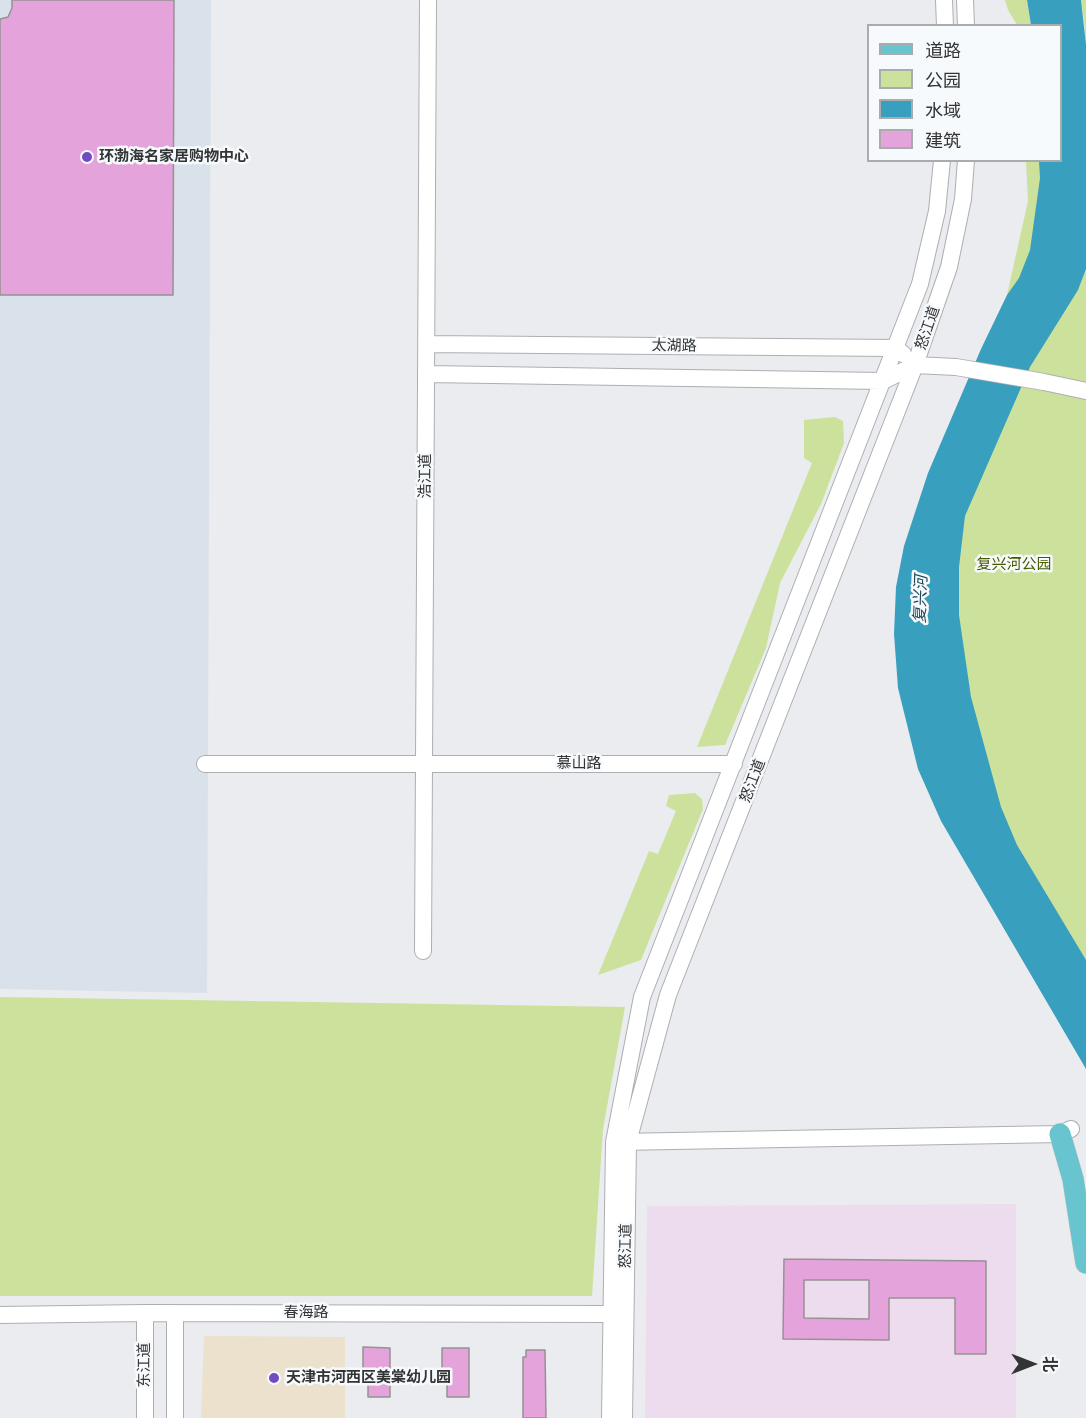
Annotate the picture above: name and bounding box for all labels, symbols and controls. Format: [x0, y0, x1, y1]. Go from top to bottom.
legend [867, 24, 1062, 162]
text: 道路 [925, 39, 961, 62]
text: 公园 [925, 69, 961, 92]
text: 水域 [925, 99, 961, 122]
text: 建筑 [925, 129, 961, 152]
place label: 环渤海名家居购物中心 [99, 148, 249, 166]
marker: 环渤海名家居购物中心 [80, 150, 94, 164]
street label: 怒江道 [912, 304, 944, 352]
street label: 太湖路 [651, 337, 697, 355]
street label: 浩江道 [417, 454, 435, 498]
park label: 复兴河公园 [977, 556, 1051, 574]
water label: 复兴河 [911, 575, 931, 623]
street label: 慕山路 [557, 755, 601, 773]
street label: 怒江道 [737, 757, 769, 805]
street label: 怒江道 [617, 1223, 635, 1269]
street label: 春海路 [284, 1304, 328, 1322]
north arrow [1002, 1334, 1062, 1394]
street label: 东江道 [136, 1343, 154, 1387]
text: 北 [1040, 1356, 1060, 1372]
place label: 天津市河西区美棠幼儿园 [286, 1369, 451, 1387]
marker: 天津市河西区美棠幼儿园 [267, 1371, 281, 1385]

